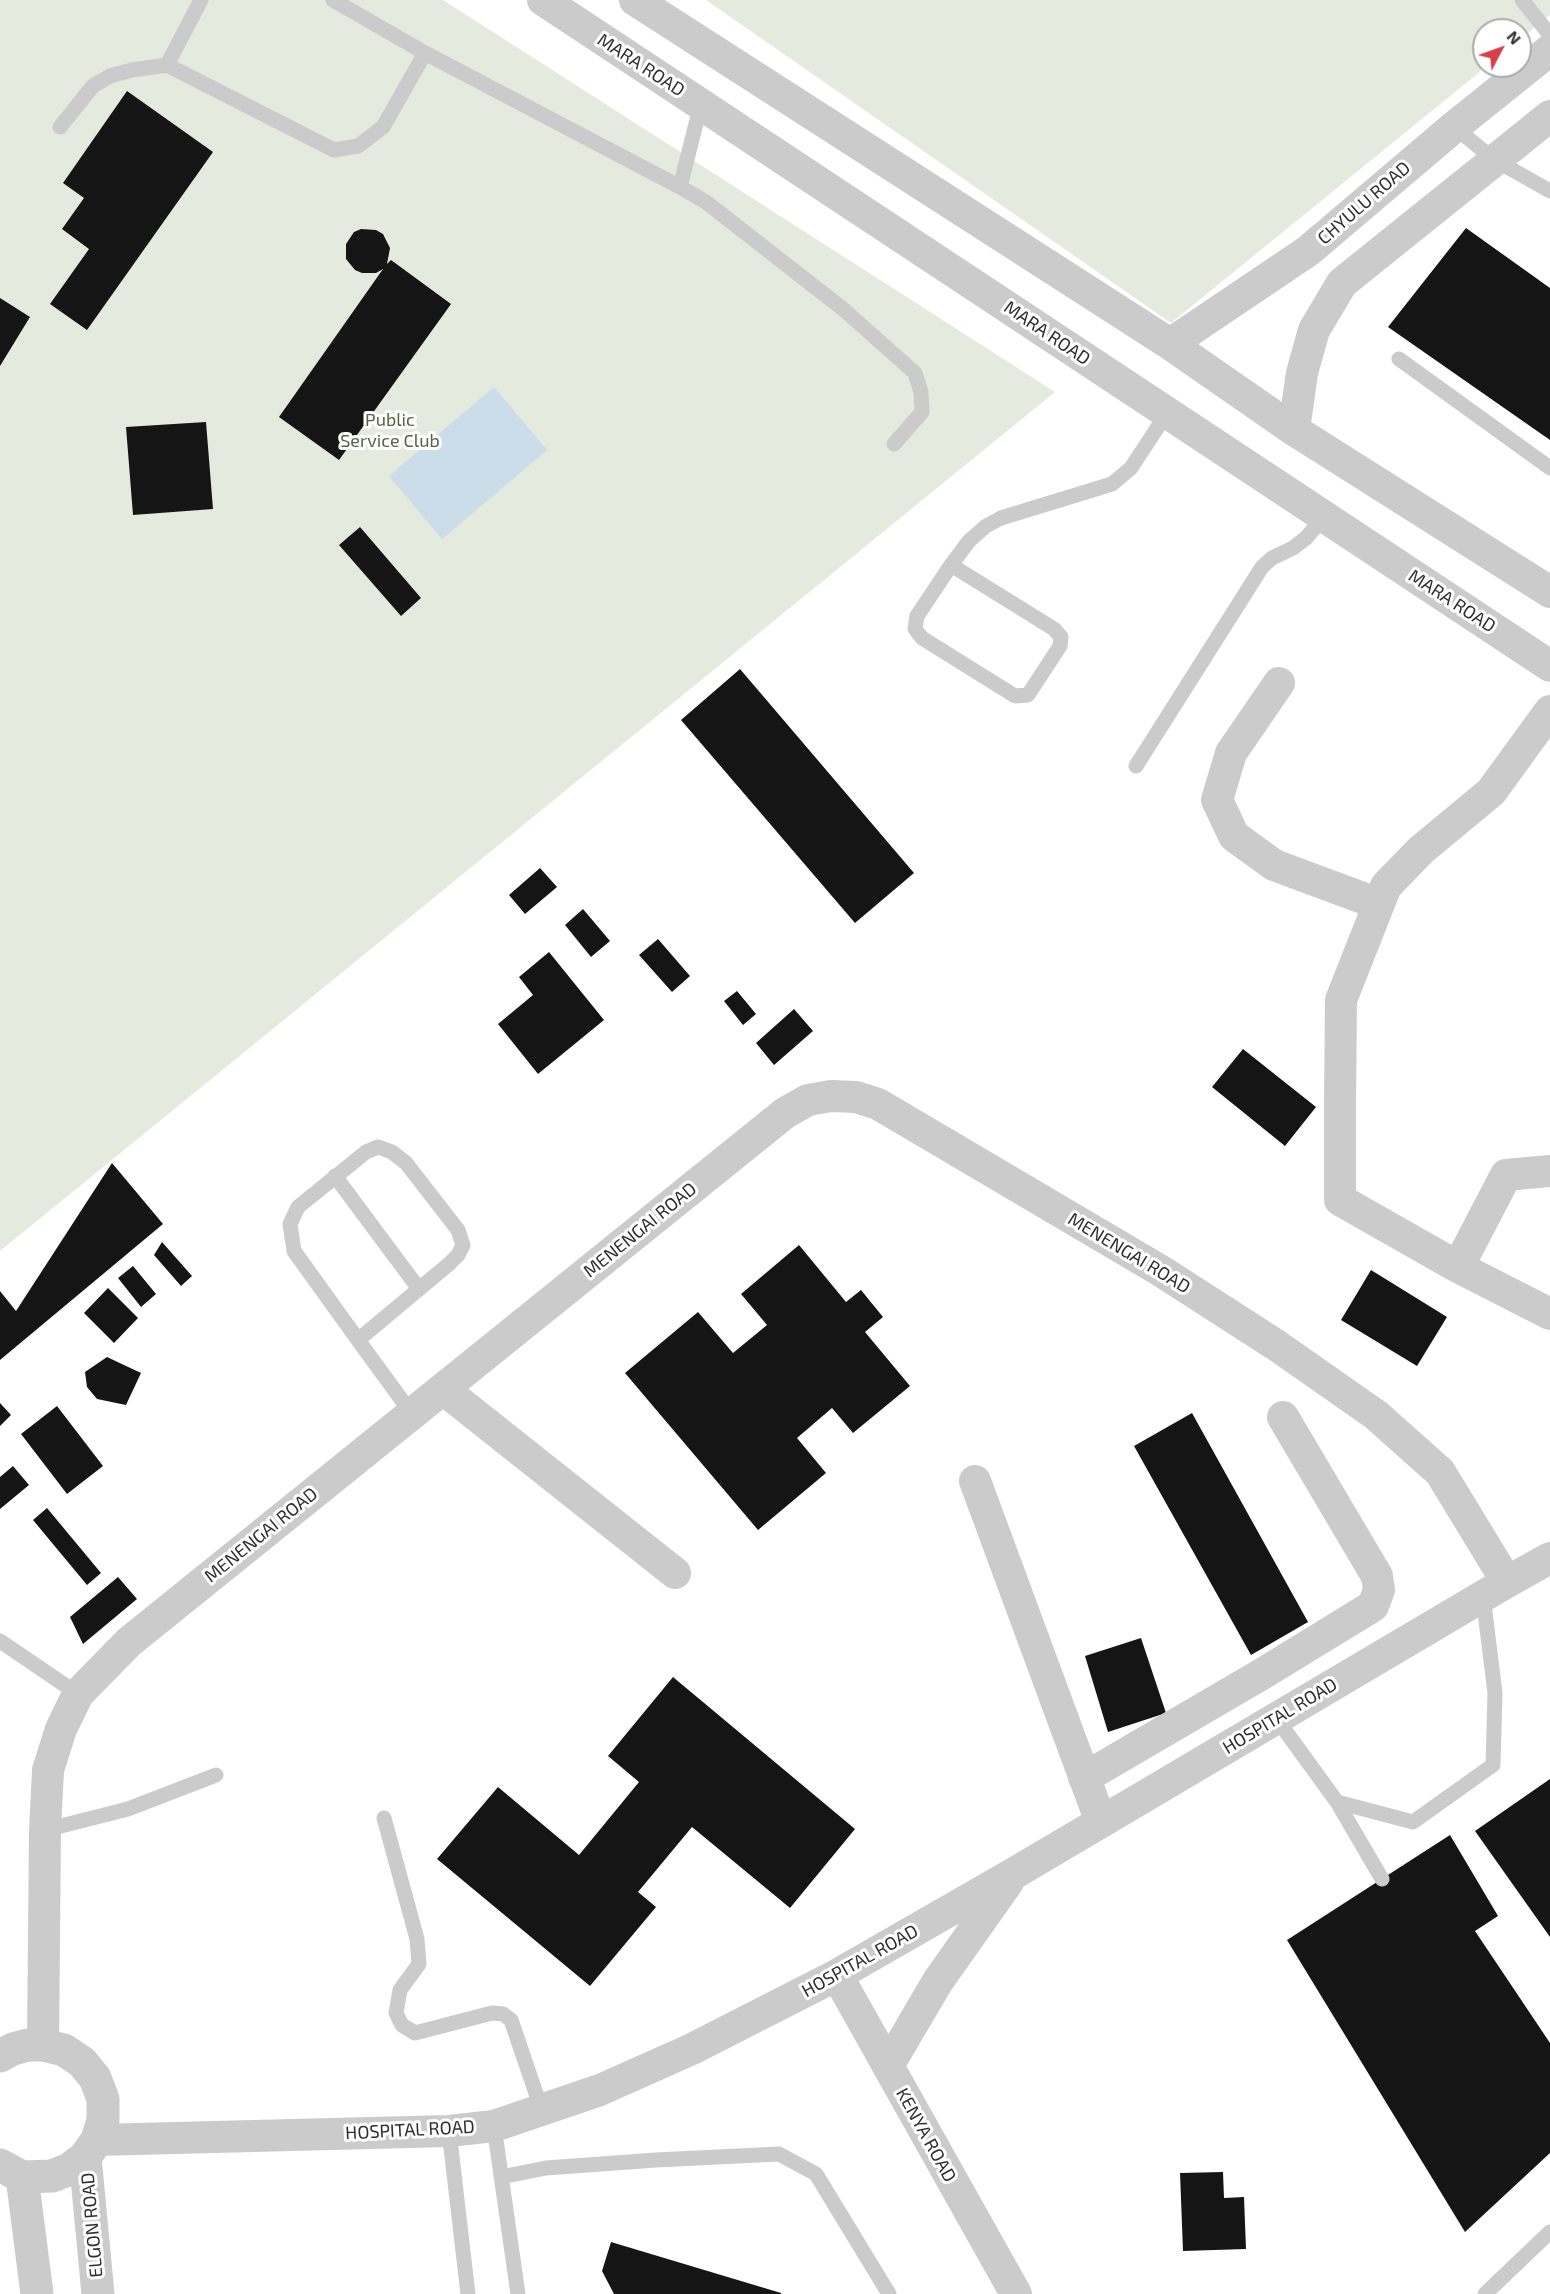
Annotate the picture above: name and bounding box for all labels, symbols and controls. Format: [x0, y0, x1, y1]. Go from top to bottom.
north arrow [1472, 18, 1532, 78]
text: N [1503, 27, 1525, 48]
street label: MARA ROAD [593, 29, 689, 101]
street label: CHYULU ROAD [1313, 157, 1415, 249]
street label: MARA ROAD [1000, 296, 1094, 370]
park label: Public Service Club [340, 409, 440, 452]
street label: MARA ROAD [1404, 565, 1500, 637]
street label: MENENGAI ROAD [579, 1178, 701, 1282]
street label: MENENGAI ROAD [1064, 1208, 1194, 1298]
street label: MENENGAI ROAD [200, 1483, 322, 1587]
street label: HOSPITAL ROAD [1219, 1673, 1341, 1759]
street label: HOSPITAL ROAD [798, 1920, 922, 2002]
street label: KENYA ROAD [891, 2084, 961, 2186]
street label: HOSPITAL ROAD [345, 2116, 475, 2144]
street label: ELGON ROAD [77, 2172, 107, 2278]

